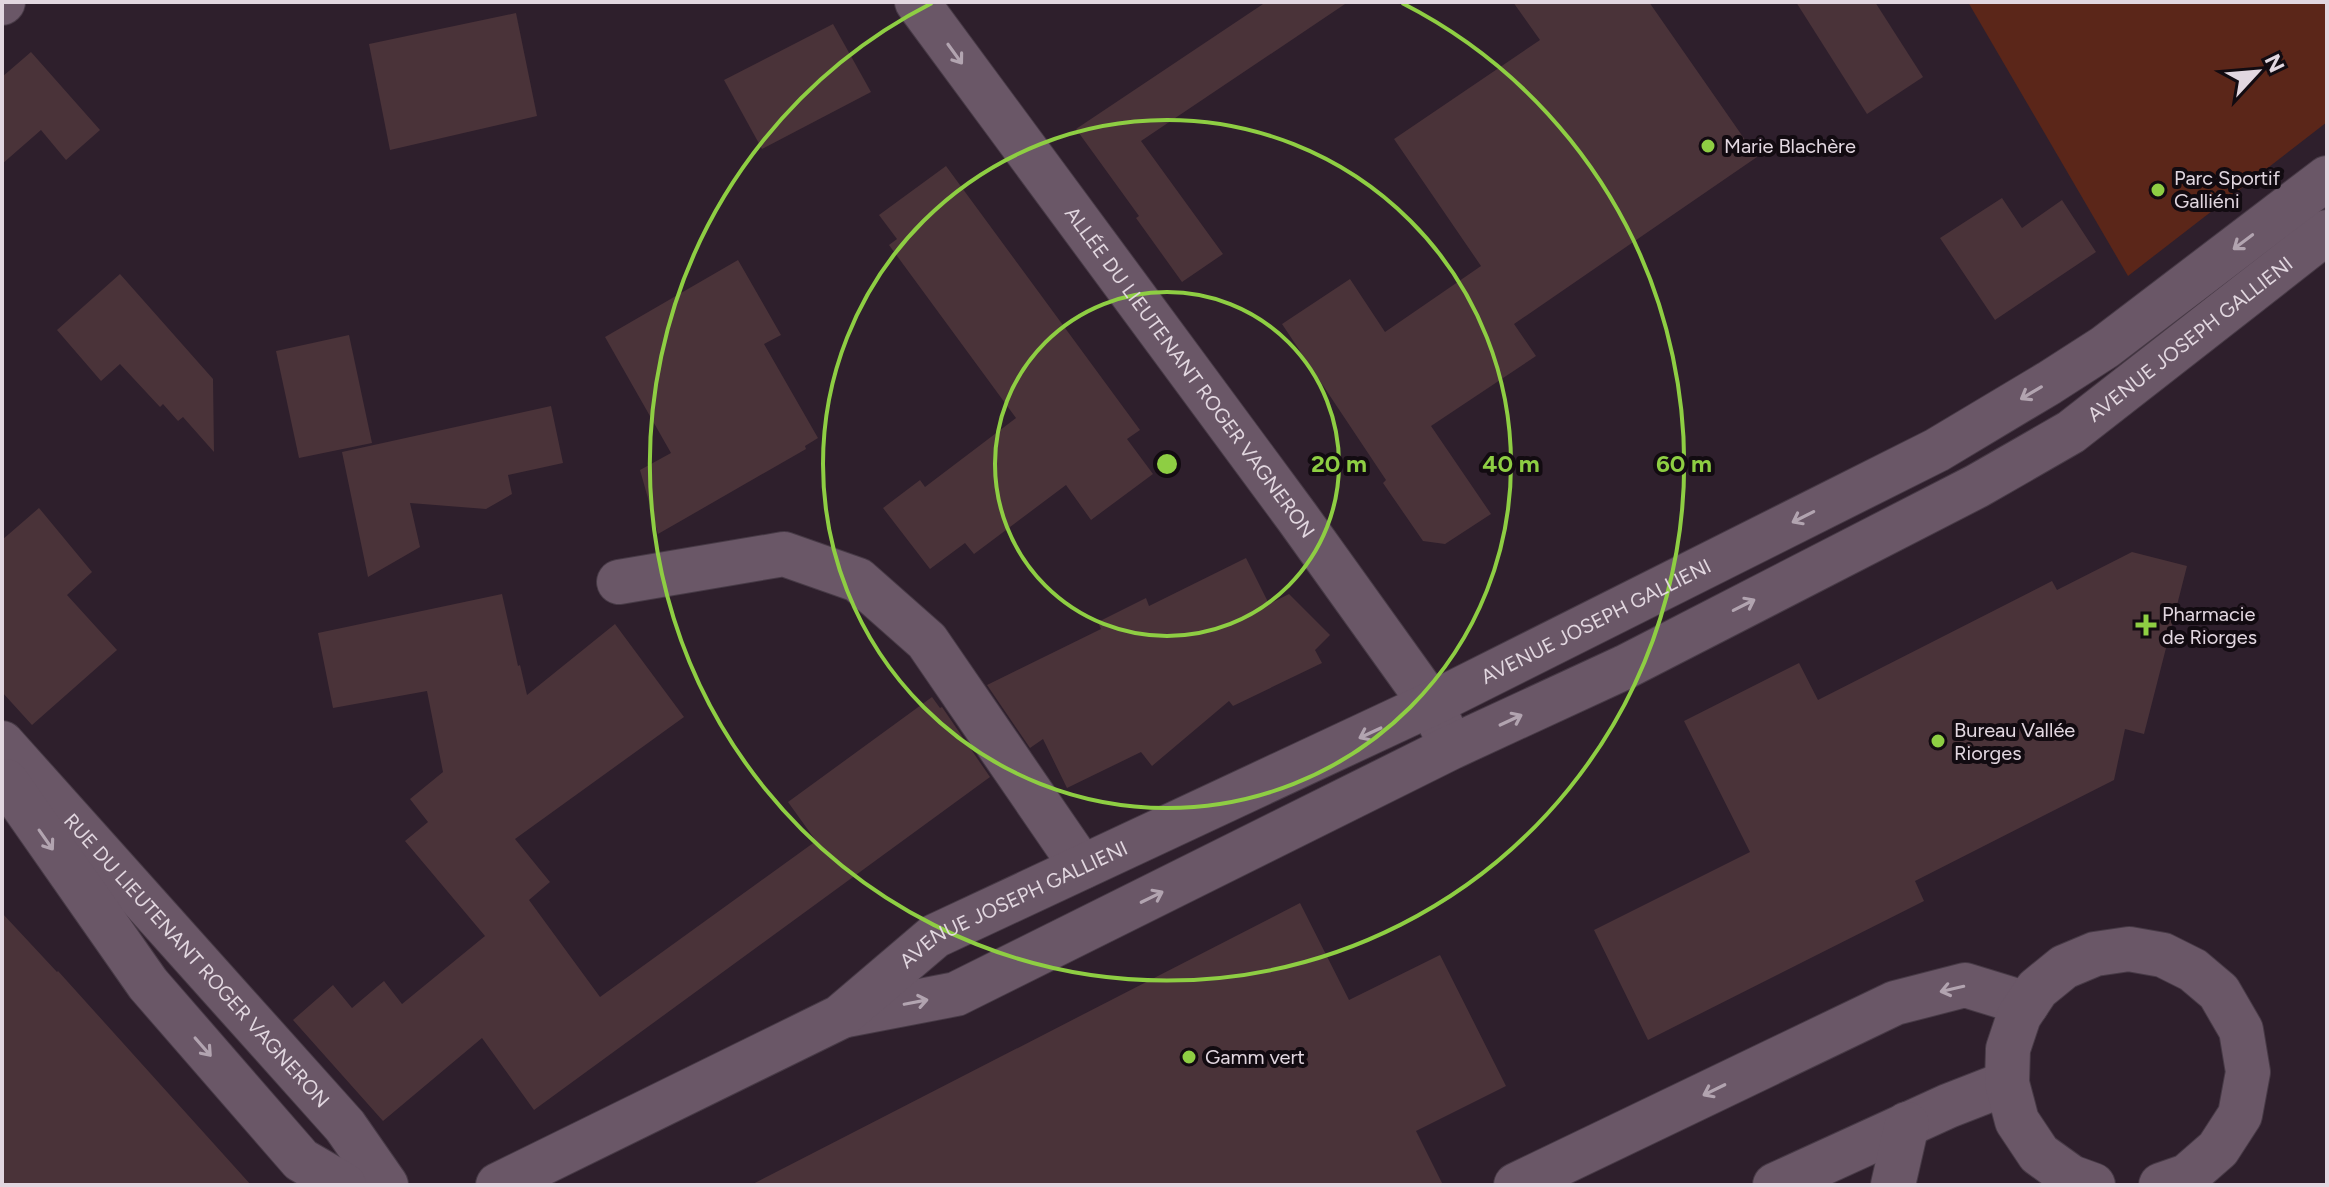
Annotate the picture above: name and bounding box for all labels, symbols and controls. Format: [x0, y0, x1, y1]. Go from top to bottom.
north arrow [2217, 32, 2297, 112]
one-way arrow [947, 42, 964, 64]
text: N [2259, 50, 2290, 77]
place label: Marie Blachère [1724, 134, 1856, 158]
marker: Marie Blachère [1699, 137, 1717, 155]
place label: Parc Sportif Galliéni [2174, 166, 2281, 213]
marker: Parc Sportif Galliéni [2149, 181, 2167, 199]
street label: ALLÉE DU LIEUTENANT ROGER VAGNERON [1060, 202, 1320, 543]
one-way arrow [2232, 234, 2254, 251]
street label: AVENUE JOSEPH GALLIENI [2083, 251, 2297, 427]
one-way arrow [2020, 386, 2043, 402]
text: 20 m [1311, 449, 1367, 478]
text: 40 m [1482, 449, 1540, 478]
text: 60 m [1656, 449, 1712, 478]
centre of rings [1153, 450, 1181, 478]
one-way arrow [1791, 510, 1815, 526]
street label: AVENUE JOSEPH GALLIENI [1477, 554, 1715, 689]
one-way arrow [1732, 597, 1756, 613]
place label: Pharmacie de Riorges [2162, 602, 2257, 649]
marker: Pharmacie de Riorges [2137, 616, 2155, 634]
one-way arrow [1499, 712, 1523, 727]
place label: Bureau Vallée Riorges [1954, 718, 2075, 765]
one-way arrow [1358, 726, 1382, 741]
marker: Bureau Vallée Riorges [1929, 732, 1947, 750]
street label: RUE DU LIEUTENANT ROGER VAGNERON [59, 809, 335, 1112]
one-way arrow [38, 829, 54, 851]
street label: AVENUE JOSEPH GALLIENI [895, 836, 1131, 973]
one-way arrow [1140, 889, 1164, 904]
one-way arrow [1940, 982, 1965, 997]
one-way arrow [903, 994, 928, 1009]
one-way arrow [194, 1037, 212, 1057]
place label: Gamm vert [1205, 1045, 1305, 1069]
marker: Gamm vert [1180, 1048, 1198, 1066]
one-way arrow [1702, 1083, 1726, 1098]

